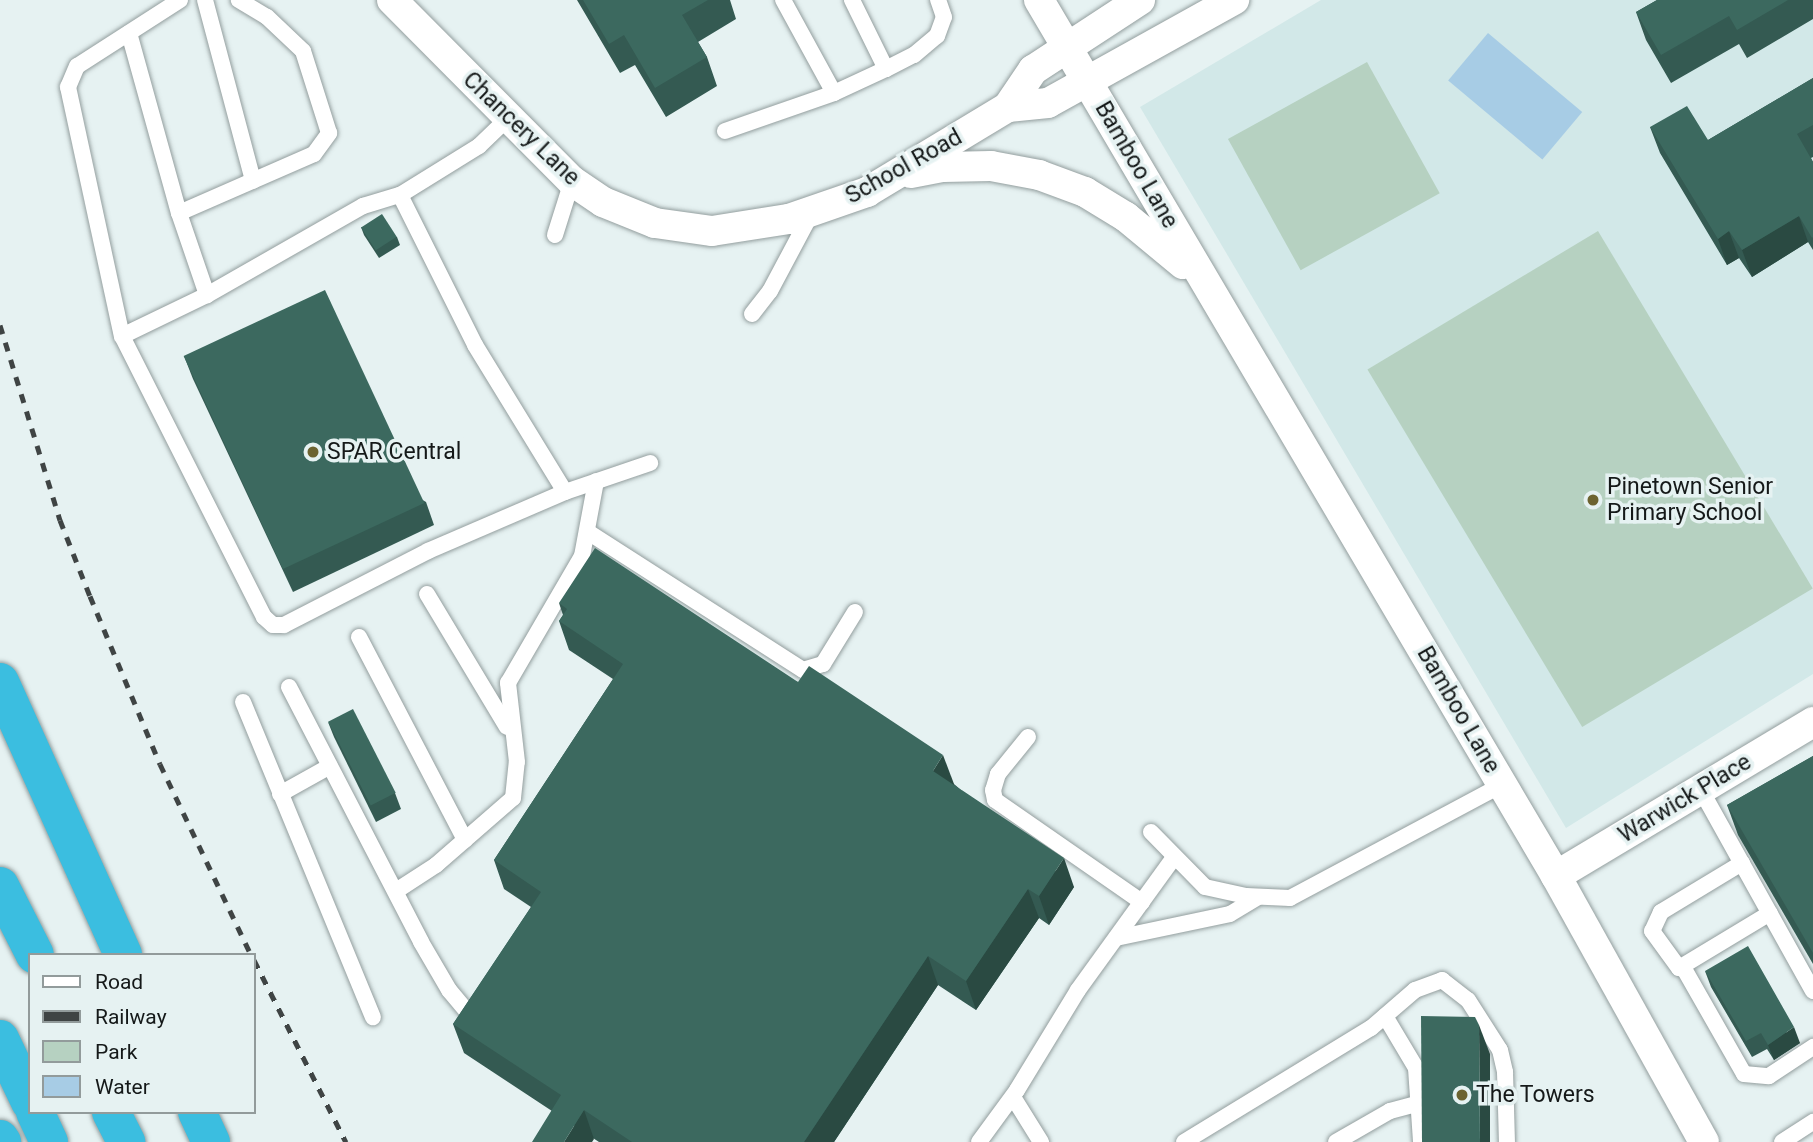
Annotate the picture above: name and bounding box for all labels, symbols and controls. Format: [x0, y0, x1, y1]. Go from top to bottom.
street label: Chancery Lane [457, 66, 585, 192]
street label: Bamboo Lane [1089, 97, 1183, 233]
street label: School Road [841, 124, 967, 210]
place label: SPAR Central [327, 438, 461, 466]
marker: SPAR Central [305, 444, 321, 460]
place label: Pinetown Senior Primary School [1607, 473, 1773, 527]
marker: Pinetown Senior Primary School [1585, 492, 1601, 508]
street label: Bamboo Lane [1411, 642, 1505, 778]
street label: Warwick Place [1614, 749, 1756, 849]
legend [28, 953, 256, 1114]
text: Road [95, 970, 143, 994]
text: Railway [95, 1005, 167, 1029]
text: Park [95, 1040, 137, 1064]
text: Water [95, 1075, 150, 1099]
place label: The Towers [1476, 1081, 1595, 1109]
marker: The Towers [1454, 1087, 1470, 1103]

